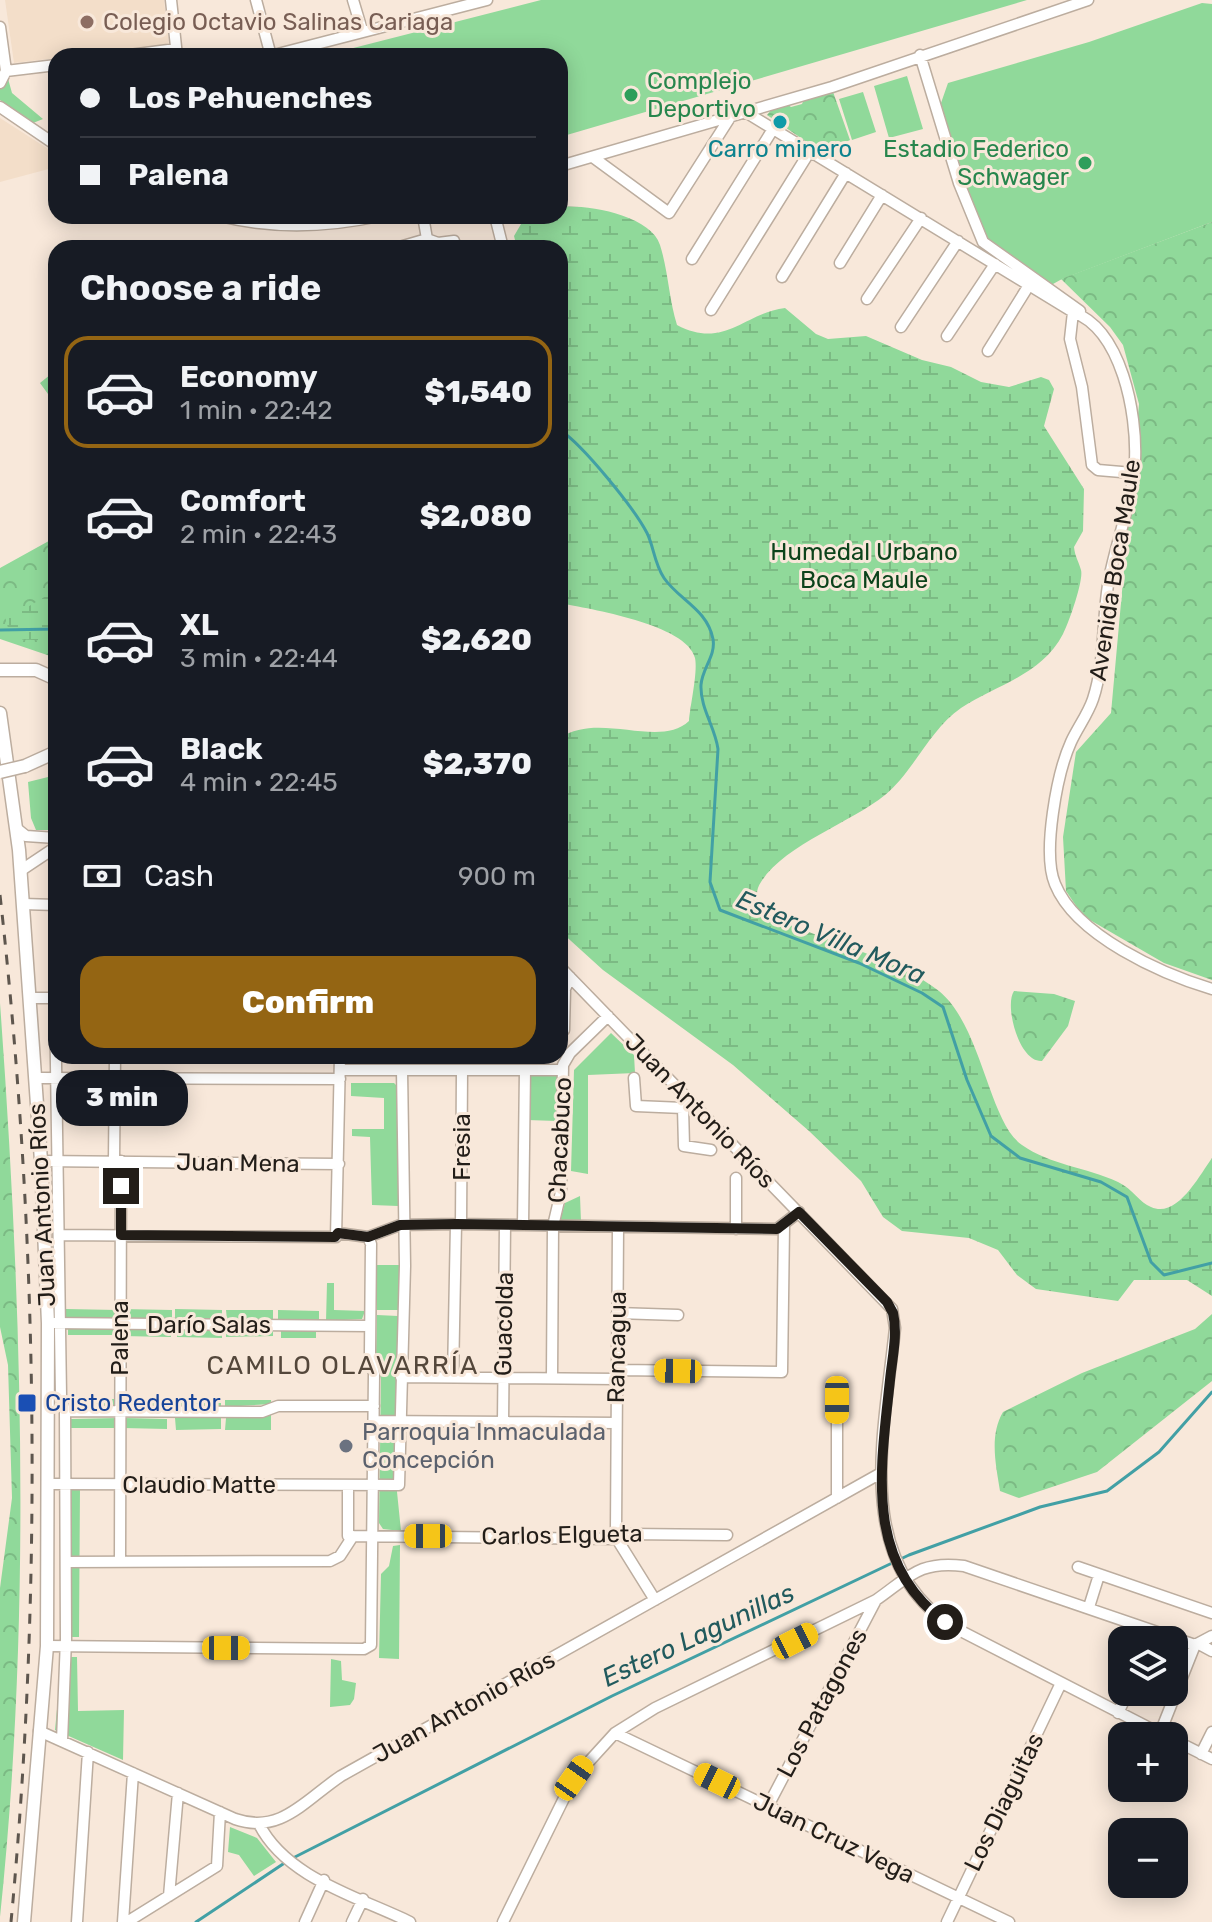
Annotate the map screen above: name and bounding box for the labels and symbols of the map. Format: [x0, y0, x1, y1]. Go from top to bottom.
place label: Colegio Octavio Salinas Cariaga [103, 8, 453, 36]
marker: Colegio Octavio Salinas Cariaga [78, 13, 96, 31]
place label: Complejo Deportivo [647, 67, 756, 123]
marker: Complejo Deportivo [622, 86, 640, 104]
marker: Carro minero [771, 113, 789, 131]
place label: Carro minero [708, 135, 852, 163]
place label: Estadio Federico Schwager [883, 135, 1069, 191]
marker: Estadio Federico Schwager [1076, 154, 1094, 172]
street label: Avenida Boca Maule [1084, 457, 1146, 683]
park label: Humedal Urbano Boca Maule [770, 538, 958, 594]
water label: Estero Villa Mora [732, 884, 930, 991]
street label: Juan Antonio Ríos [619, 1028, 781, 1194]
callout: 3 min [55, 1070, 187, 1126]
street label: Chacabuco [543, 1076, 577, 1204]
street label: Juan Antonio Ríos [23, 1103, 61, 1307]
street label: Fresia [448, 1113, 476, 1181]
street label: Juan Mena [176, 1148, 300, 1178]
route end [103, 1168, 139, 1204]
street label: Guacolda [489, 1272, 519, 1376]
street label: Rancagua [602, 1291, 632, 1403]
street label: Palena [106, 1300, 134, 1376]
street label: Darío Salas [147, 1311, 271, 1339]
district label: CAMILO OLAVARRÍA [207, 1350, 479, 1381]
car [654, 1359, 702, 1383]
car [825, 1376, 849, 1424]
place label: Cristo Redentor [45, 1389, 221, 1417]
marker: Cristo Redentor [16, 1392, 38, 1414]
place label: Parroquia Inmaculada Concepción [362, 1418, 606, 1474]
marker: Parroquia Inmaculada Concepción [337, 1437, 355, 1455]
street label: Claudio Matte [122, 1471, 276, 1499]
street label: Carlos Elgueta [481, 1520, 643, 1550]
car [404, 1524, 452, 1548]
water label: Estero Lagunillas [597, 1577, 799, 1694]
route start [927, 1604, 963, 1640]
car [768, 1619, 822, 1663]
street label: Los Patagones [771, 1624, 873, 1782]
car [202, 1636, 250, 1660]
street label: Juan Antonio Ríos [368, 1645, 560, 1769]
street label: Los Diaguitas [958, 1728, 1050, 1876]
car [550, 1751, 598, 1805]
car [690, 1760, 744, 1802]
street label: Juan Cruz Vega [749, 1787, 919, 1889]

